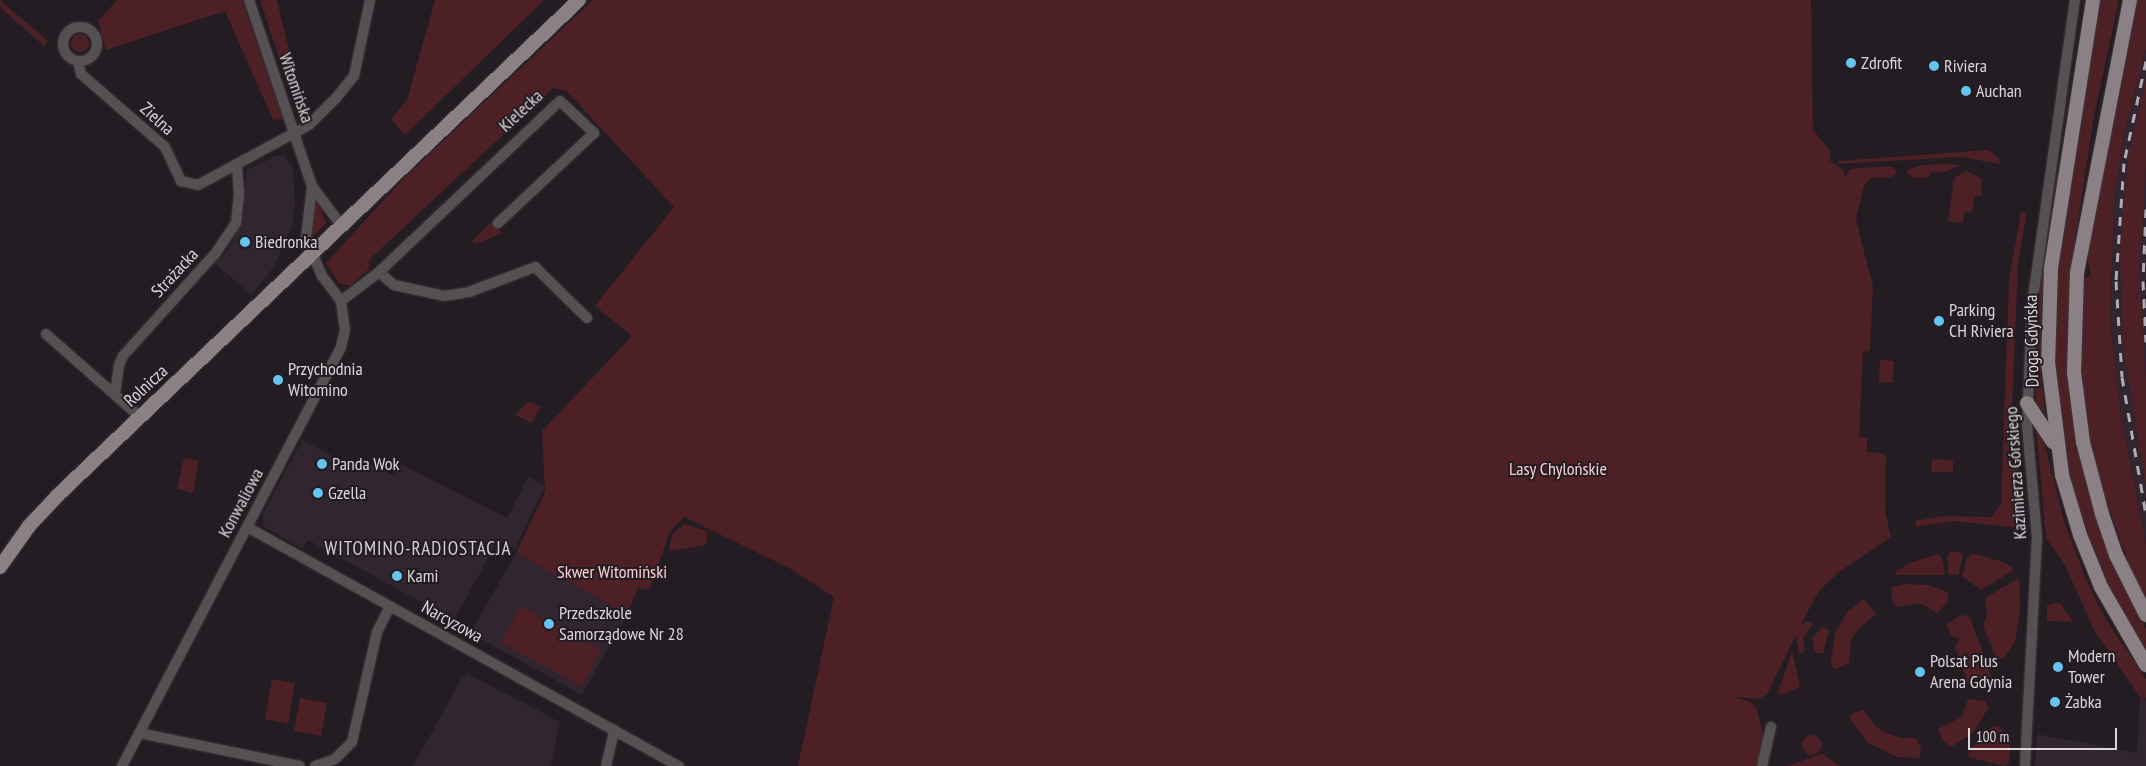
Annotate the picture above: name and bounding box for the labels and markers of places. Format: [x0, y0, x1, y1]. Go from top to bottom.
place label: Zdrofit [1861, 52, 1902, 74]
place label: Riviera [1944, 55, 1987, 77]
marker: Zdrofit [1845, 57, 1857, 69]
marker: Riviera [1928, 60, 1940, 72]
place label: Auchan [1976, 80, 2022, 102]
marker: Auchan [1960, 85, 1972, 97]
place label: Biedronka [255, 231, 317, 253]
marker: Biedronka [239, 236, 251, 248]
place label: Parking CH Riviera [1949, 300, 2014, 342]
marker: Parking CH Riviera [1933, 315, 1945, 327]
place label: Przychodnia Witomino [288, 359, 363, 402]
marker: Przychodnia Witomino [272, 374, 284, 386]
place label: Panda Wok [332, 453, 400, 475]
marker: Panda Wok [316, 458, 328, 470]
place label: Gzella [328, 482, 366, 504]
marker: Gzella [312, 487, 324, 499]
place label: Kami [407, 565, 438, 587]
marker: Kami [391, 570, 403, 582]
place label: Przedszkole Samorządowe Nr 28 [559, 603, 684, 646]
marker: Przedszkole Samorządowe Nr 28 [543, 618, 555, 630]
place label: Modern Tower [2068, 646, 2115, 689]
place label: Polsat Plus Arena Gdynia [1930, 651, 2012, 694]
marker: Modern Tower [2052, 661, 2064, 673]
marker: Polsat Plus Arena Gdynia [1914, 666, 1926, 678]
place label: Żabka [2065, 691, 2102, 713]
marker: Żabka [2049, 696, 2061, 708]

